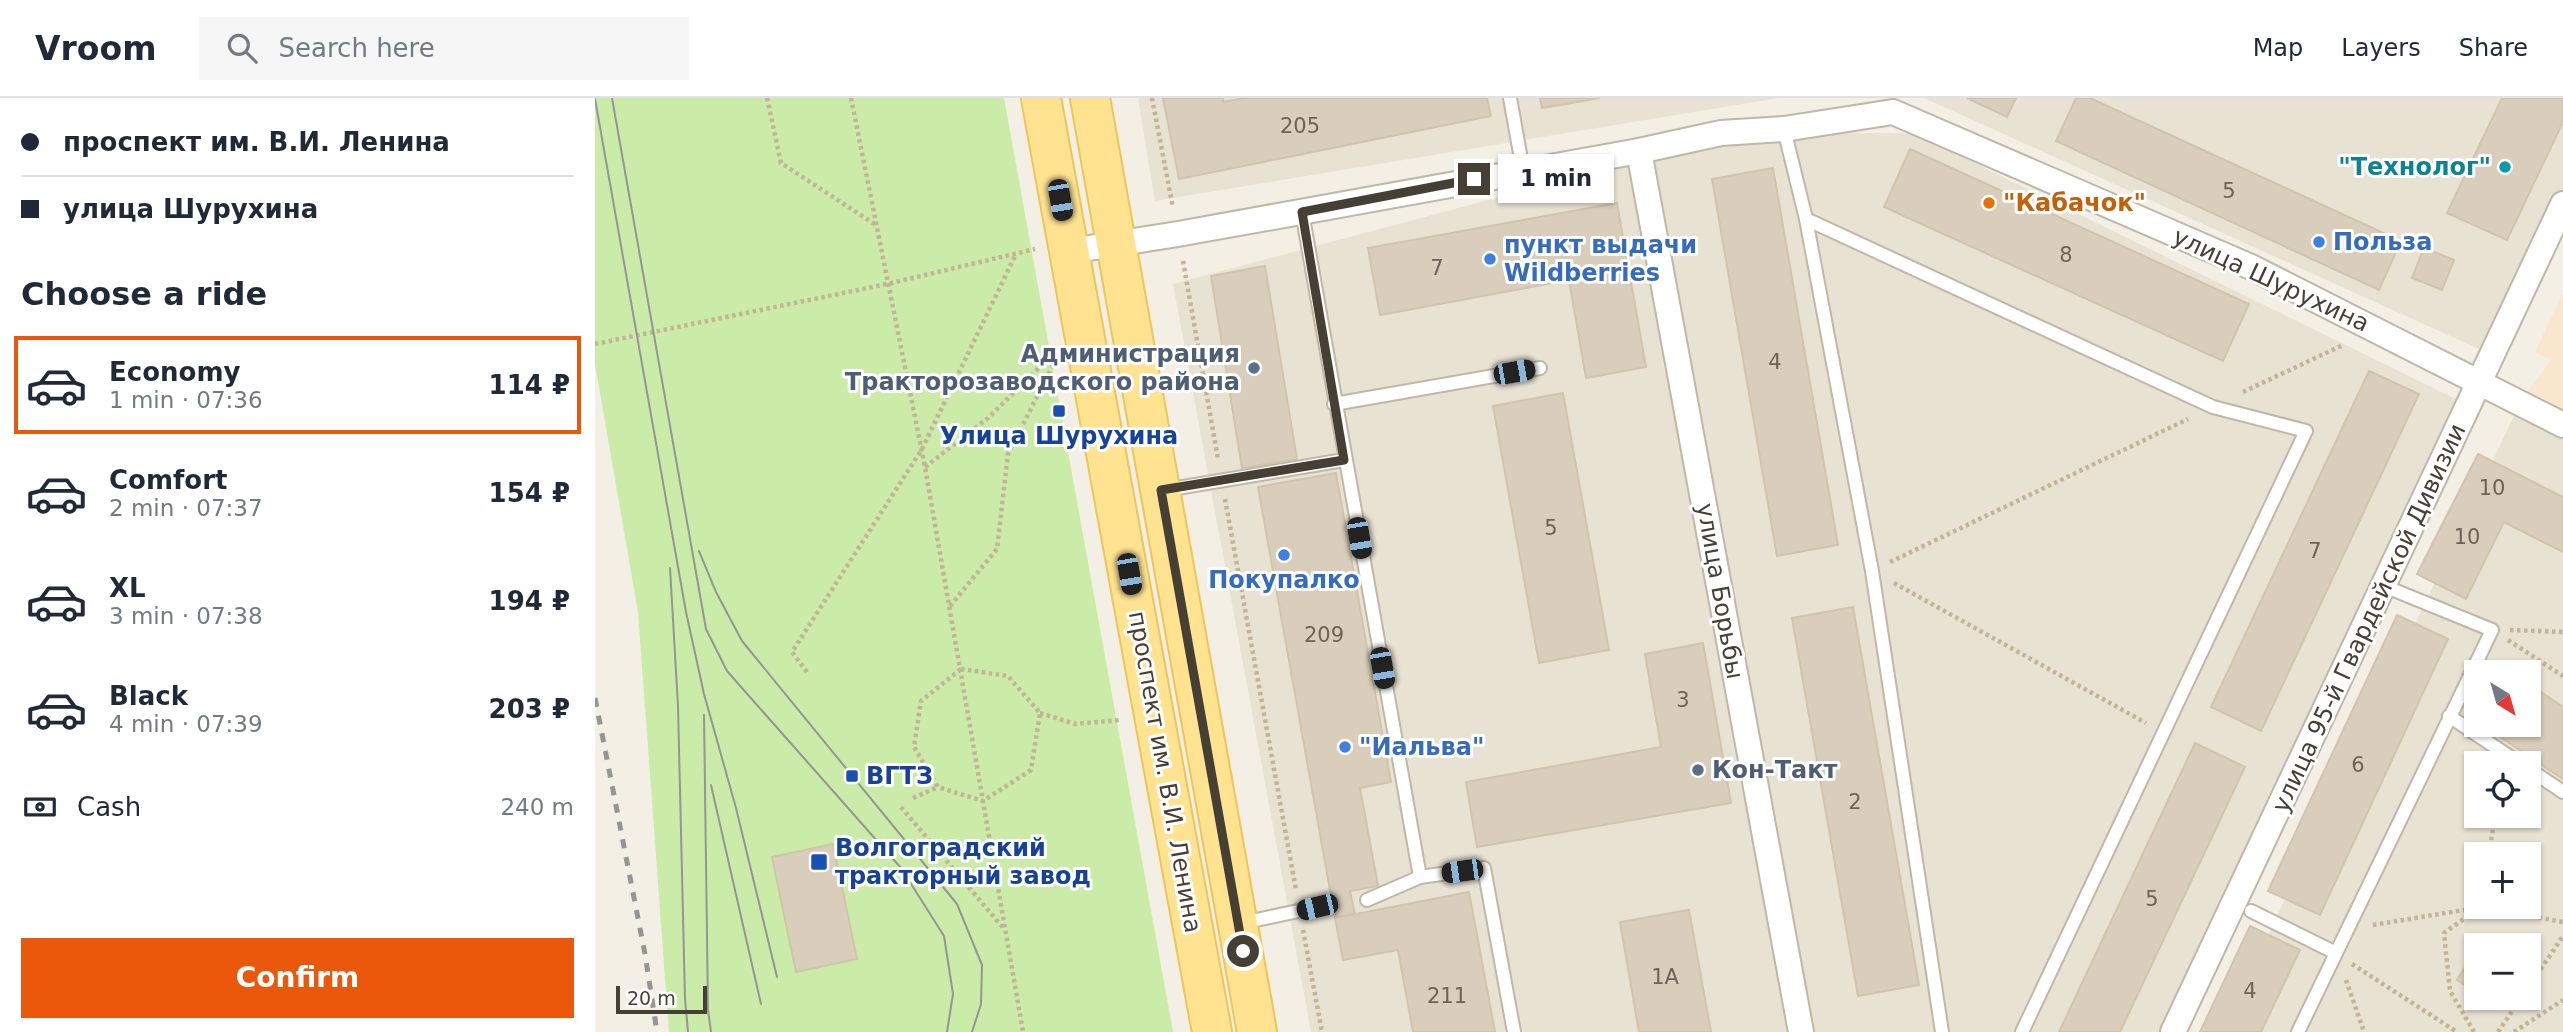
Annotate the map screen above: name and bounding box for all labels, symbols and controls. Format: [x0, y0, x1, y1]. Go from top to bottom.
search box [199, 17, 689, 80]
text: Vroom [35, 29, 157, 68]
icon: search [223, 29, 261, 67]
text: Search here [279, 33, 435, 63]
text: Map [2253, 34, 2303, 62]
text: Layers [2341, 34, 2421, 62]
text: Share [2459, 34, 2528, 62]
house number: 205 [1280, 114, 1320, 138]
text: проспект им. В.И. Ленина [63, 127, 450, 157]
place label: "Технолог" [2338, 153, 2491, 181]
callout: 1 min [1498, 154, 1614, 204]
marker: "Технолог" [2497, 159, 2513, 175]
route end [1458, 163, 1490, 195]
text: 1 min [1520, 165, 1592, 191]
car [1047, 177, 1074, 223]
house number: 5 [2222, 179, 2236, 203]
place label: "Кабачок" [2003, 189, 2146, 217]
text: улица Шурухина [63, 194, 318, 224]
marker: "Кабачок" [1981, 195, 1997, 211]
street label: улица Шурухина [2168, 222, 2374, 338]
place label: Польза [2333, 228, 2432, 256]
place label: пункт выдачи Wildberries [1504, 231, 1697, 287]
marker: Польза [2311, 234, 2327, 250]
house number: 8 [2059, 243, 2073, 267]
marker: пункт выдачи Wildberries [1482, 251, 1498, 267]
house number: 7 [1430, 256, 1444, 280]
text: Choose a ride [21, 275, 267, 313]
place label: Администрация Тракторозаводского района [845, 340, 1240, 396]
house number: 4 [1768, 350, 1782, 374]
icon: car [25, 354, 88, 417]
text: Economy [109, 357, 240, 387]
car [1492, 358, 1537, 386]
marker: Администрация Тракторозаводского района [1246, 360, 1262, 376]
text: 114 ₽ [489, 370, 570, 400]
text: 1 min · 07:36 [109, 387, 263, 413]
marker: Улица Шурухина [1051, 403, 1067, 419]
street label: улица 95-й Гвардейской Дивизии [2266, 419, 2472, 817]
place label: Улица Шурухина [940, 422, 1178, 450]
icon: car [25, 462, 88, 525]
text: Comfort [109, 465, 227, 495]
house number: 10 [2479, 476, 2505, 500]
text: 154 ₽ [489, 478, 570, 508]
text: 2 min · 07:37 [109, 495, 263, 521]
street label: улица Борьбы [1691, 501, 1749, 681]
car [1346, 515, 1373, 561]
house number: 5 [1544, 516, 1558, 540]
house number: 10 [2454, 525, 2480, 549]
house number: 7 [2308, 539, 2322, 563]
marker: Покупалко [1276, 547, 1292, 563]
car [1116, 551, 1143, 597]
place label: Покупалко [1208, 566, 1360, 594]
icon: car [25, 570, 88, 633]
text: XL [109, 573, 146, 603]
text: 194 ₽ [489, 586, 570, 616]
text: 3 min · 07:38 [109, 603, 263, 629]
street label: проспект им. В.И. Ленина [1123, 609, 1207, 935]
house number: 209 [1304, 623, 1344, 647]
car [1369, 645, 1396, 691]
north arrow [2464, 660, 2541, 737]
map controls [2464, 660, 2541, 1010]
icon: car [25, 678, 88, 741]
text: Black [109, 681, 188, 711]
house number: 3 [1676, 688, 1690, 712]
text: 203 ₽ [489, 694, 570, 724]
text: 4 min · 07:39 [109, 711, 263, 737]
place label: "Иальва" [1359, 733, 1484, 761]
marker: "Иальва" [1337, 739, 1353, 755]
button: locate [2464, 751, 2541, 828]
house number: 6 [2351, 753, 2365, 777]
place label: Кон-Такт [1712, 756, 1838, 784]
place label: ВГТЗ [866, 762, 933, 790]
marker: Кон-Такт [1690, 762, 1706, 778]
marker: ВГТЗ [844, 768, 860, 784]
icon: cash [21, 788, 59, 826]
house number: 2 [1848, 790, 1862, 814]
text: Cash [77, 792, 141, 822]
text: 240 m [500, 794, 574, 820]
place label: Волгоградский тракторный завод [835, 834, 1091, 890]
button: + [2464, 842, 2541, 919]
marker: Волгоградский тракторный завод [809, 852, 829, 872]
car [1440, 858, 1485, 884]
house number: 5 [2145, 887, 2159, 911]
car [1295, 892, 1340, 922]
button: − [2464, 933, 2541, 1010]
route start [1227, 935, 1259, 967]
button: Confirm [21, 938, 574, 1018]
house number: 1А [1651, 965, 1679, 989]
house number: 4 [2243, 979, 2257, 1003]
scale bar [616, 983, 707, 1015]
house number: 211 [1427, 984, 1467, 1008]
text: 20 m [627, 987, 676, 1009]

